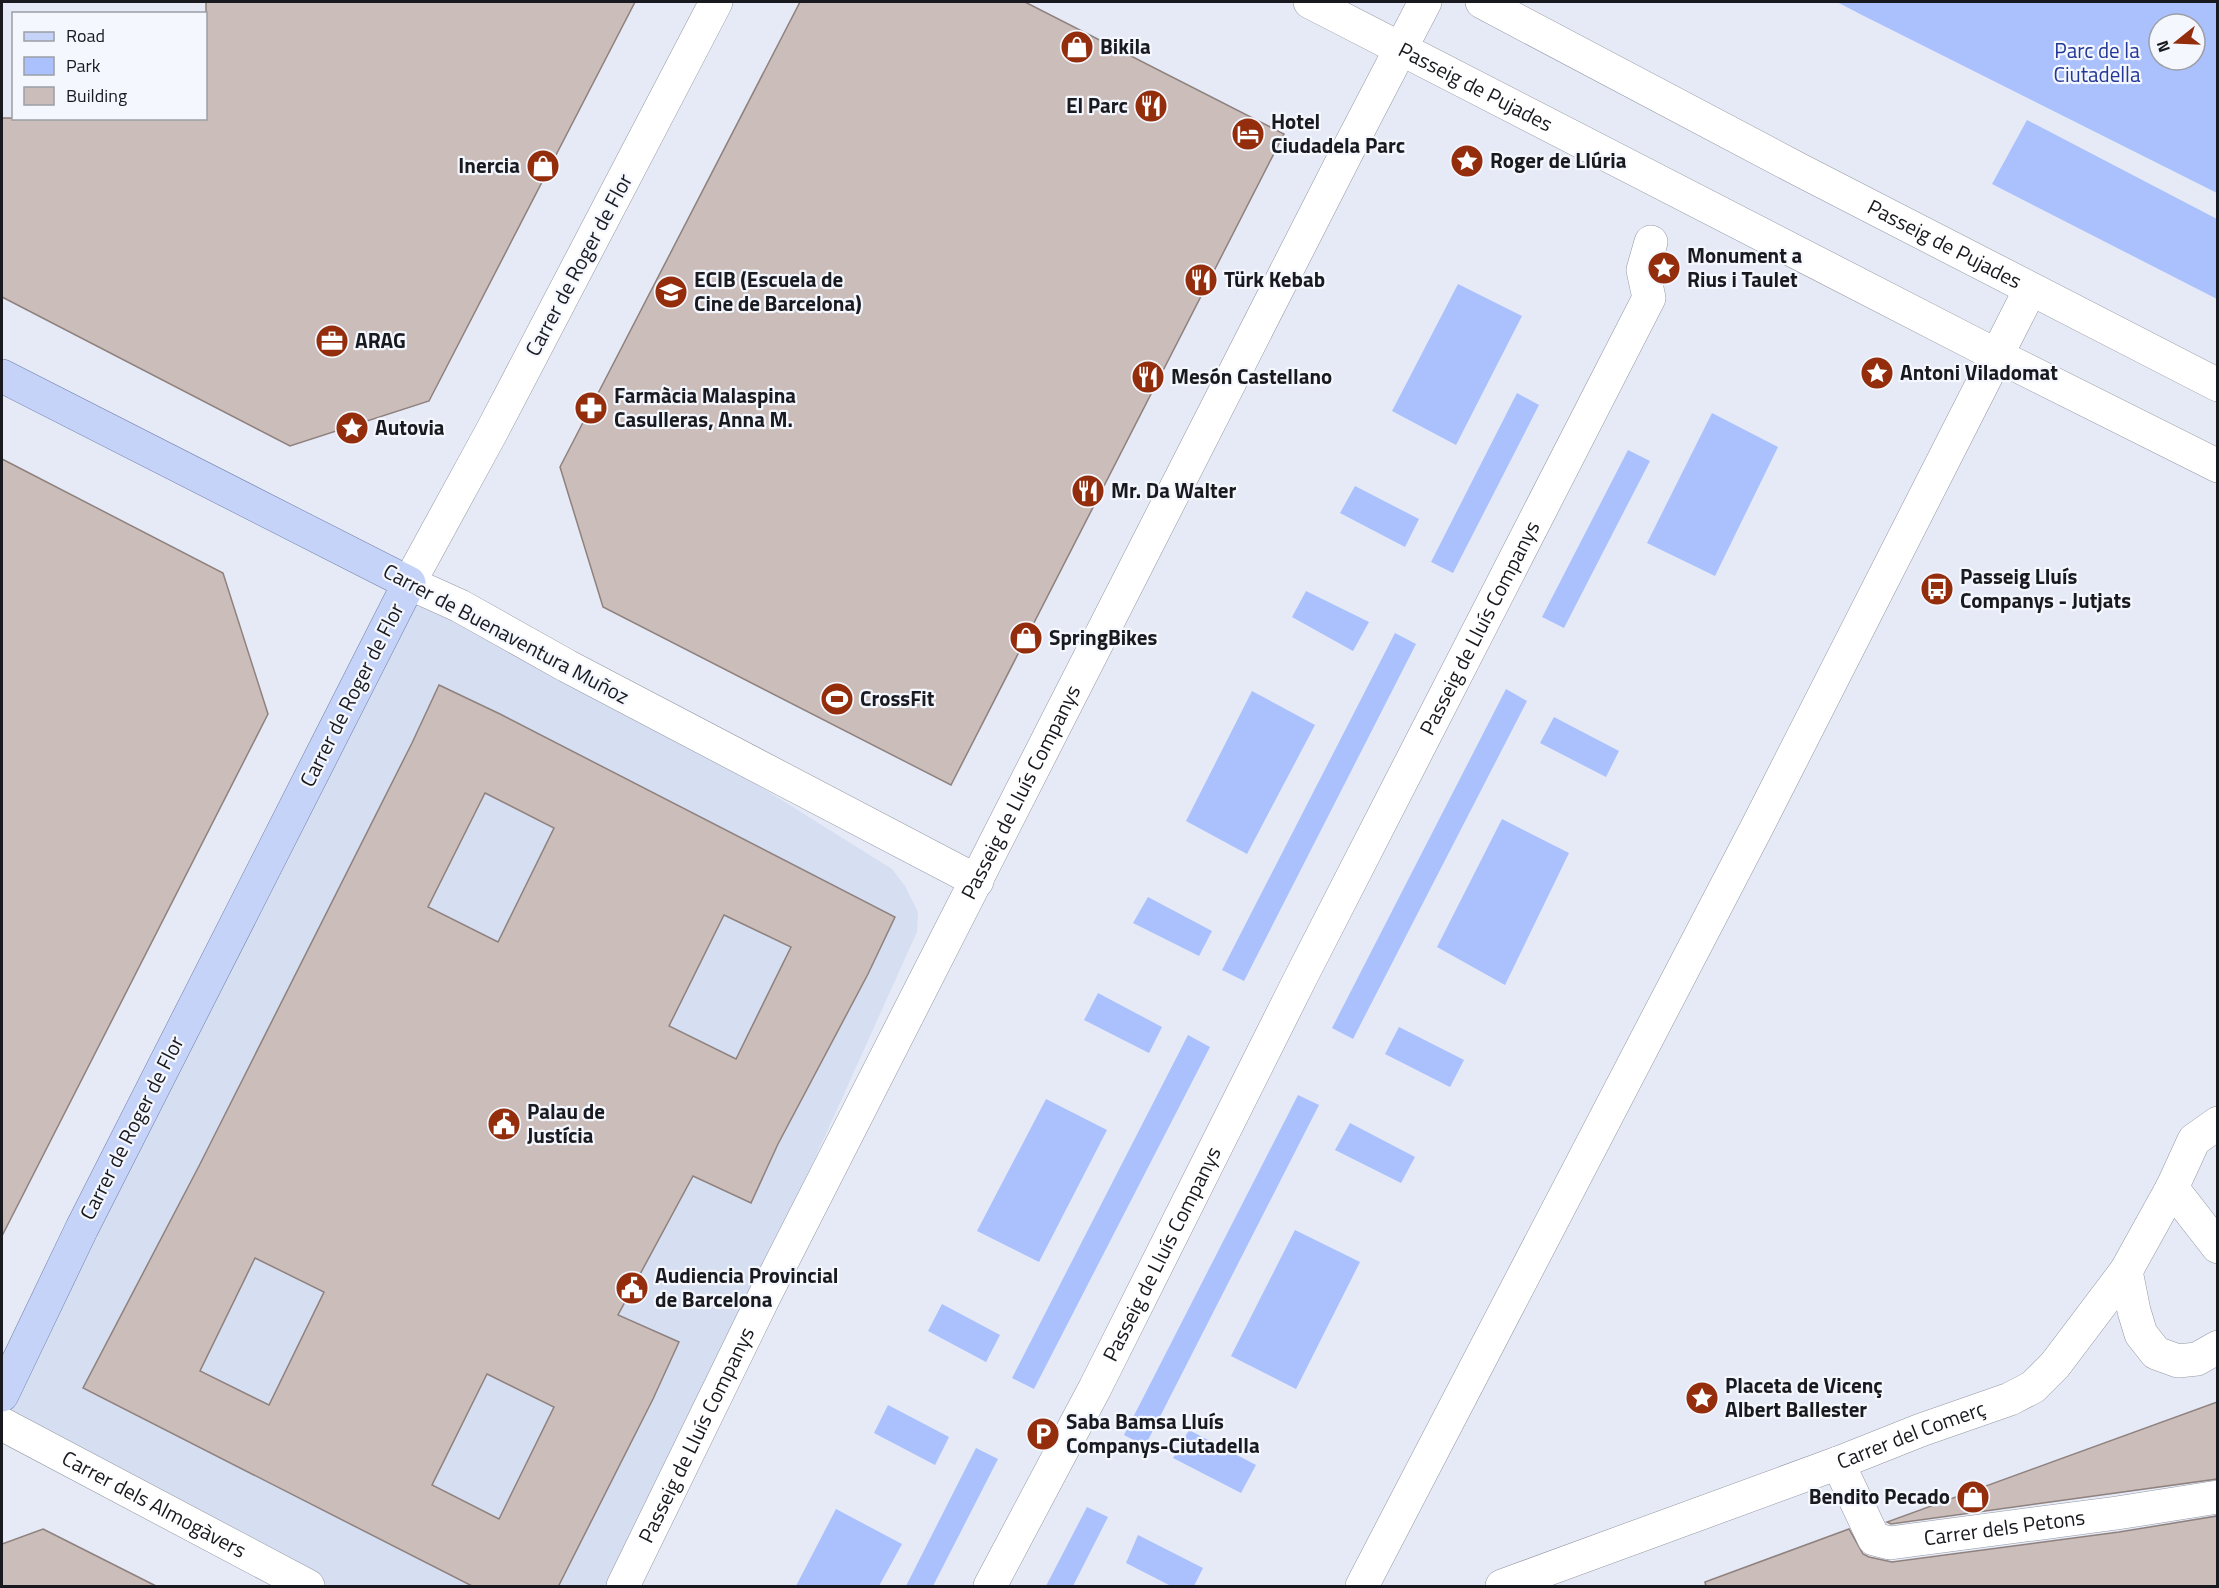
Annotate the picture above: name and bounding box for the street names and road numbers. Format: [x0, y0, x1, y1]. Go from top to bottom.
street label: Passeig de Pujades [1393, 33, 1559, 139]
street label: Carrer de Roger de Flor [516, 167, 640, 362]
street label: Passeig de Pujades [1862, 190, 2028, 296]
street label: Passeig de Lluís Companys [1411, 515, 1547, 740]
street label: Carrer de Buenaventura Muñoz [378, 554, 635, 712]
street label: Carrer de Roger de Flor [291, 597, 411, 792]
street label: Passeig de Lluís Companys [952, 679, 1088, 905]
street label: Carrer de Roger de Flor [71, 1030, 191, 1225]
street label: Passeig de Lluís Companys [1094, 1141, 1229, 1367]
street label: Passeig de Lluís Companys [629, 1321, 762, 1548]
street label: Carrer del Comerç [1832, 1392, 1989, 1477]
street label: Carrer dels Almogàvers [57, 1442, 252, 1566]
street label: Carrer dels Petons [1922, 1500, 2087, 1553]

